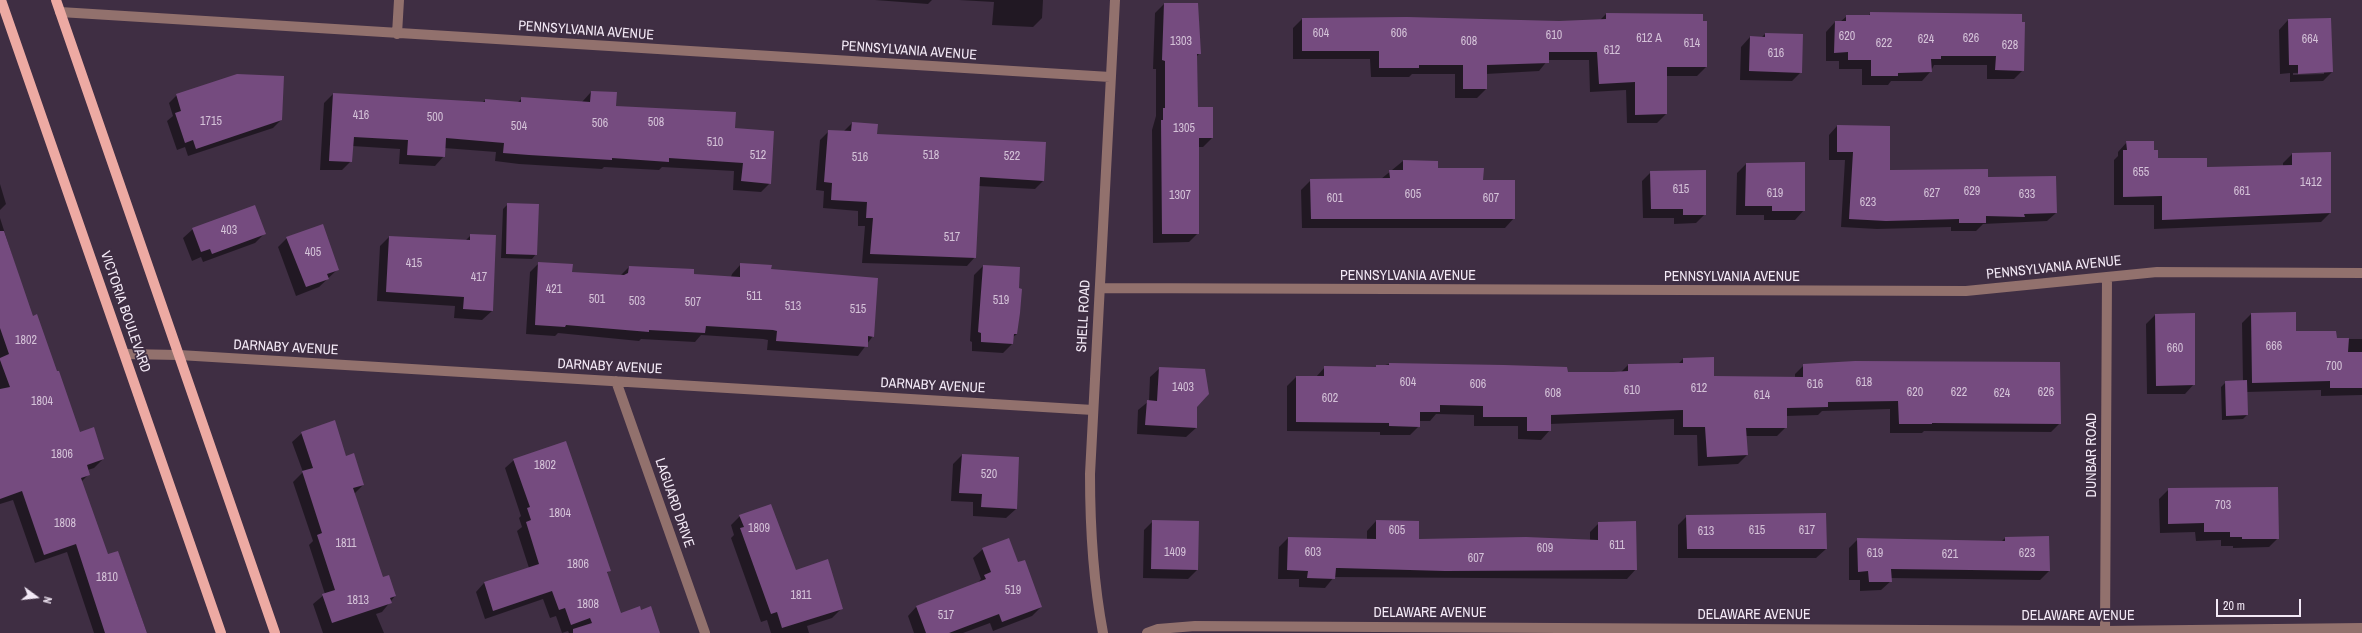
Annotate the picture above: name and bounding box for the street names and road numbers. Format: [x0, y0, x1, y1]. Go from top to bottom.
street label: PENNSYLVANIA AVENUE [518, 18, 654, 44]
street label: PENNSYLVANIA AVENUE [841, 38, 977, 64]
street label: VICTORIA BOULEVARD [96, 249, 154, 375]
street label: PENNSYLVANIA AVENUE [1986, 253, 2122, 283]
street label: PENNSYLVANIA AVENUE [1340, 268, 1476, 284]
street label: PENNSYLVANIA AVENUE [1664, 269, 1800, 285]
street label: SHELL ROAD [1074, 279, 1094, 353]
street label: DARNABY AVENUE [233, 337, 339, 359]
street label: DARNABY AVENUE [557, 356, 663, 378]
street label: DARNABY AVENUE [880, 375, 986, 397]
street label: DUNBAR ROAD [2084, 413, 2100, 497]
street label: LAGUARD DRIVE [651, 456, 697, 550]
street label: DELAWARE AVENUE [1373, 605, 1487, 621]
street label: DELAWARE AVENUE [1697, 607, 1811, 623]
street label: DELAWARE AVENUE [2021, 608, 2135, 624]

